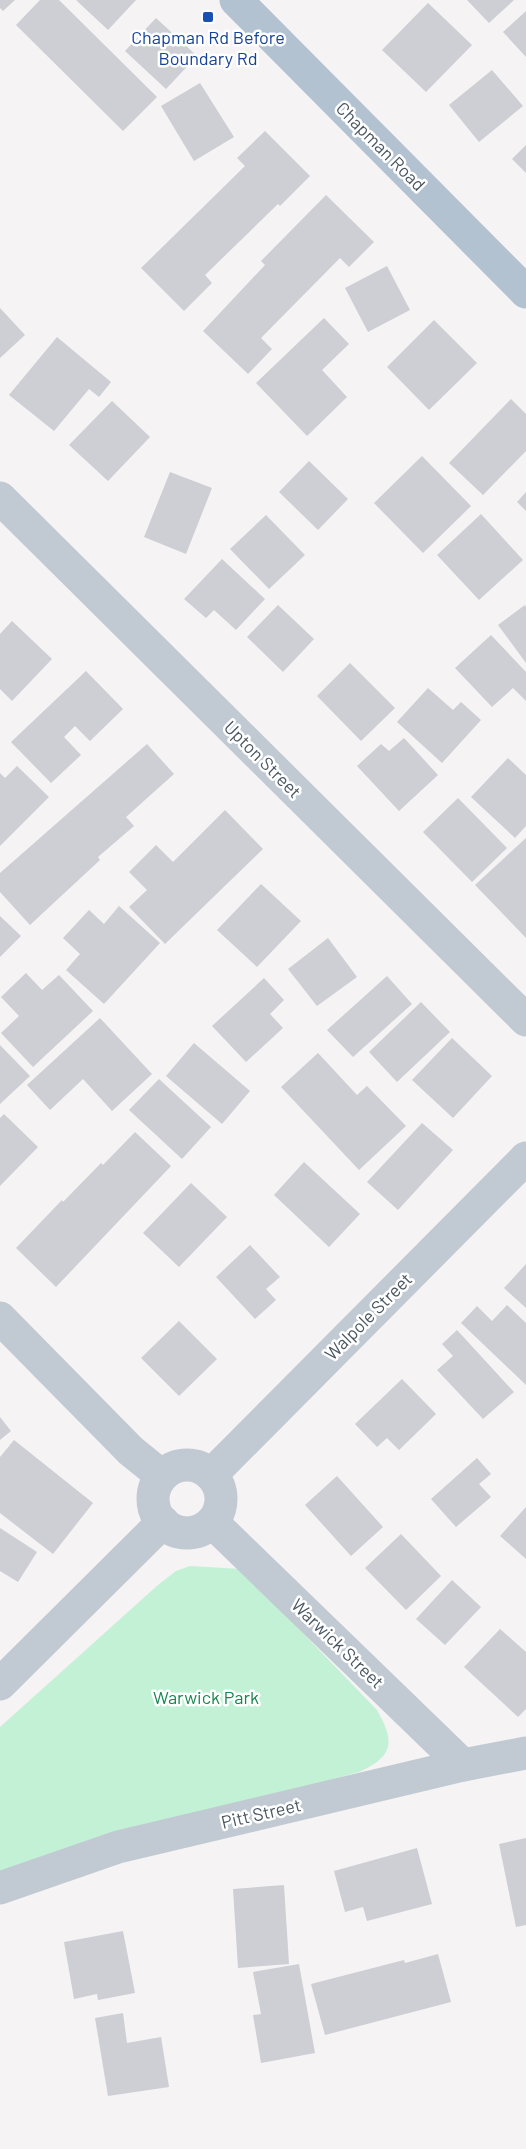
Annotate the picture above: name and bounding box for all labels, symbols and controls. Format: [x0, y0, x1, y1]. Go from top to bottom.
marker: Chapman Rd Before Boundary Rd [201, 10, 215, 24]
place label: Chapman Rd Before Boundary Rd [131, 26, 285, 69]
street label: Chapman Road [332, 97, 430, 195]
street label: Upton Street [220, 716, 306, 802]
street label: Walpole Street [320, 1268, 416, 1364]
street label: Warwick Street [287, 1593, 389, 1693]
park label: Warwick Park [153, 1686, 259, 1708]
street label: Pitt Street [219, 1793, 303, 1833]

